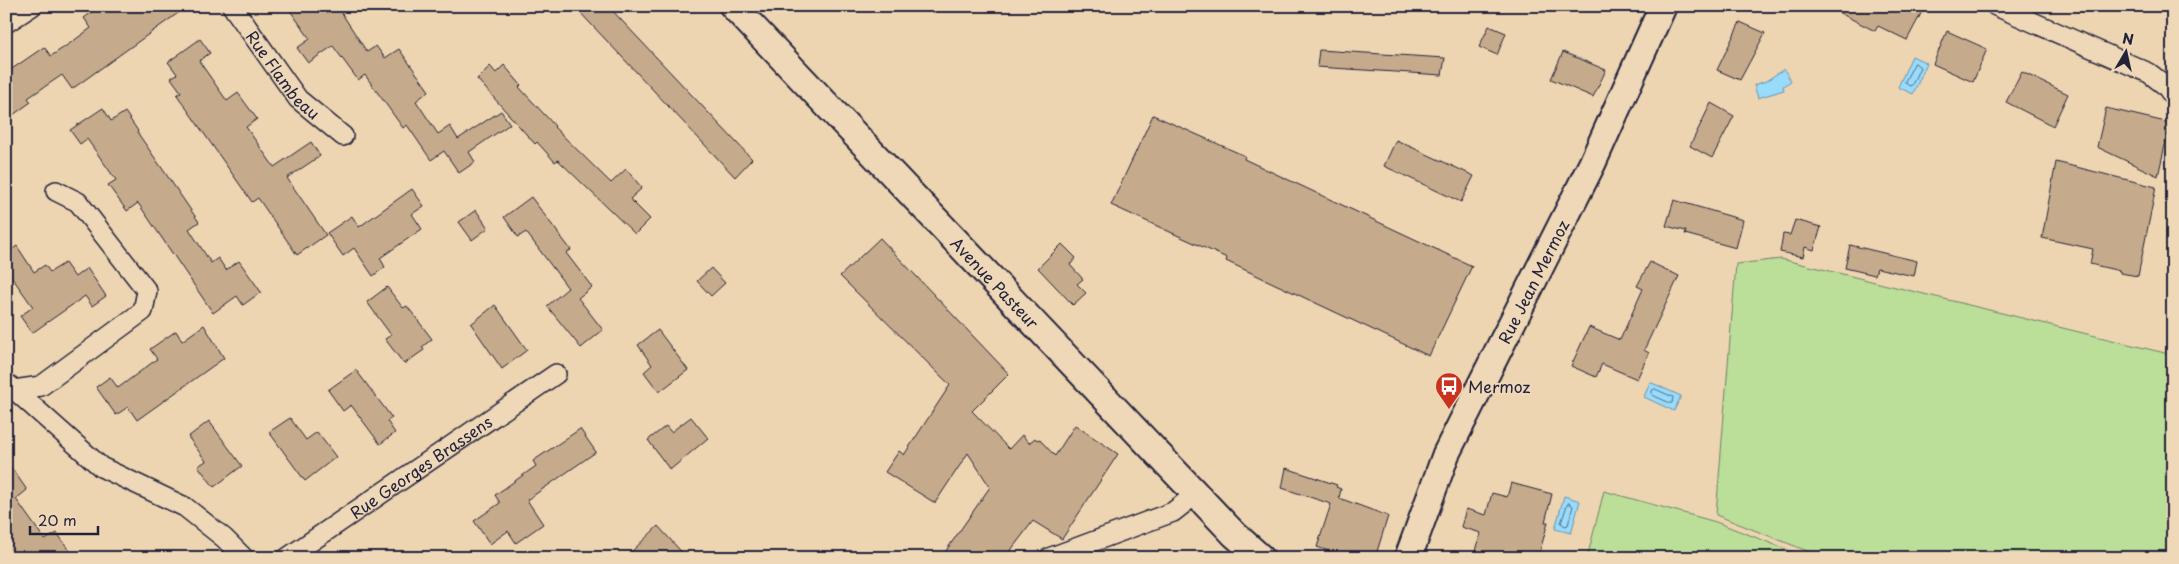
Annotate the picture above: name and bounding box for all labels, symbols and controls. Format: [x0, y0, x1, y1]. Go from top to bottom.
street label: Rue Flambeau [241, 25, 325, 125]
text: N [2121, 27, 2135, 50]
north arrow [2102, 28, 2152, 78]
street label: Rue Jean Mermoz [1492, 215, 1574, 348]
street label: Avenue Pasteur [946, 231, 1045, 334]
bus stop icon: Mermoz [1434, 371, 1464, 410]
place label: Mermoz [1468, 374, 1531, 398]
street label: Rue Georges Brassens [345, 409, 497, 524]
scale bar [30, 504, 98, 536]
text: 20 m [38, 508, 77, 531]

